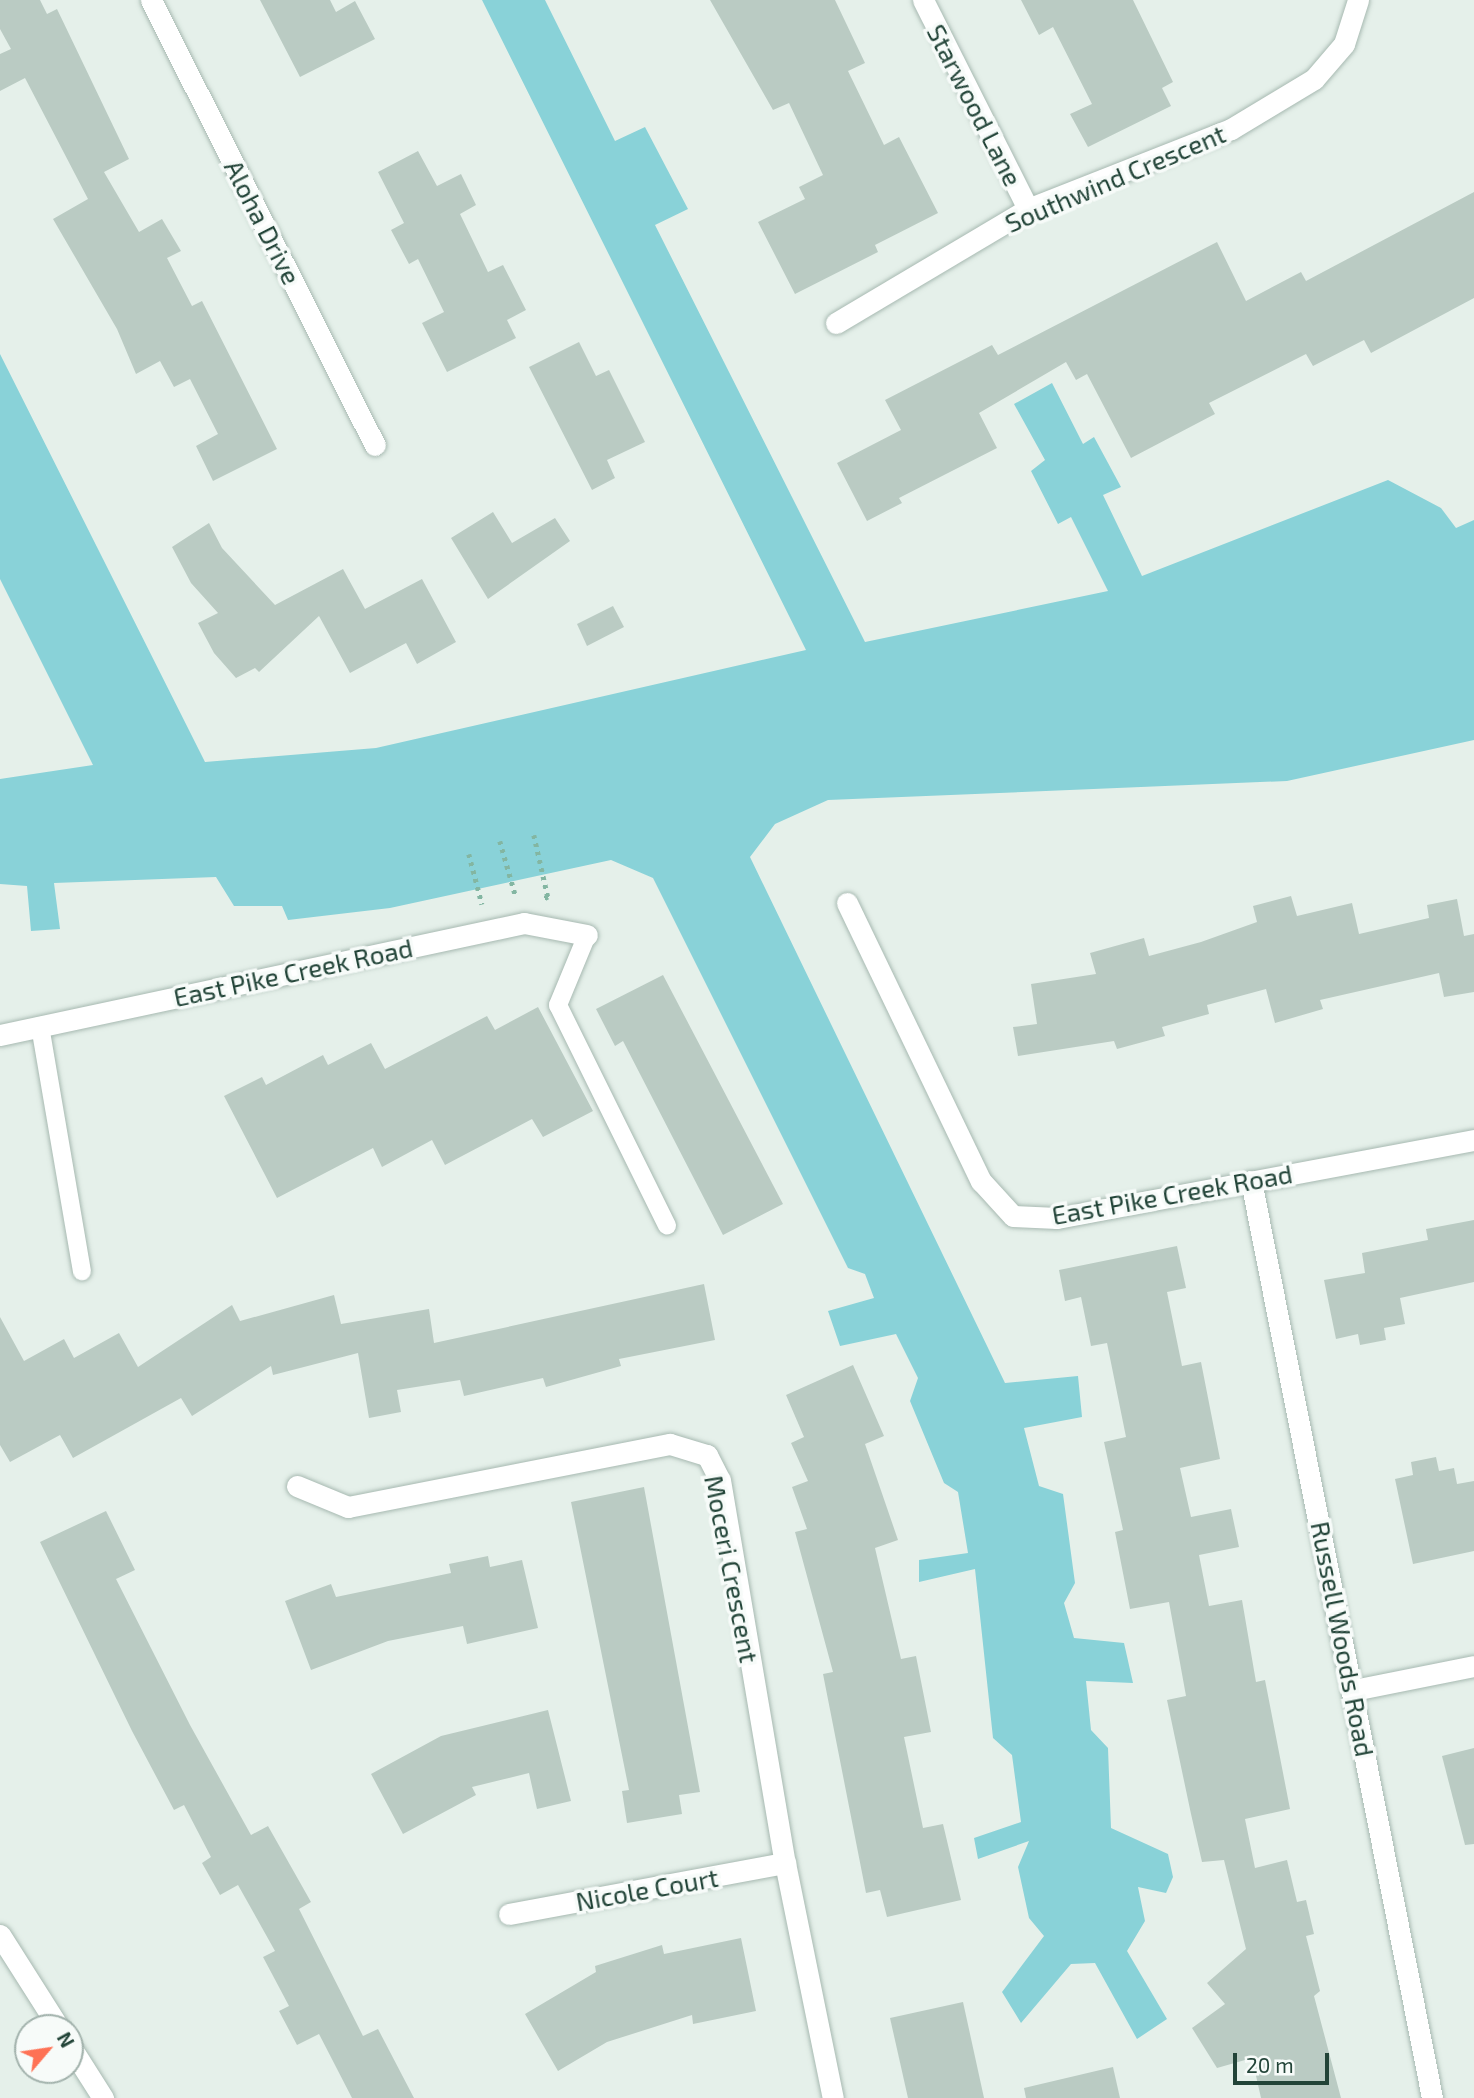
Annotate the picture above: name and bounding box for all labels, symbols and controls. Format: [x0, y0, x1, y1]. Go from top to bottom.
street label: Starwood Lane [921, 19, 1029, 191]
street label: Southwind Crescent [1000, 117, 1230, 239]
street label: Aloha Drive [218, 155, 308, 289]
street label: East Pike Creek Road [170, 931, 416, 1013]
street label: East Pike Creek Road [1049, 1157, 1295, 1231]
street label: Moceri Crescent [699, 1473, 765, 1665]
street label: Russell Woods Road [1305, 1518, 1381, 1760]
street label: Nicole Court [573, 1861, 721, 1917]
north arrow [14, 2014, 84, 2084]
text: N [53, 2028, 79, 2051]
scale bar [1236, 2038, 1332, 2082]
text: 20 m [1246, 2052, 1294, 2077]

